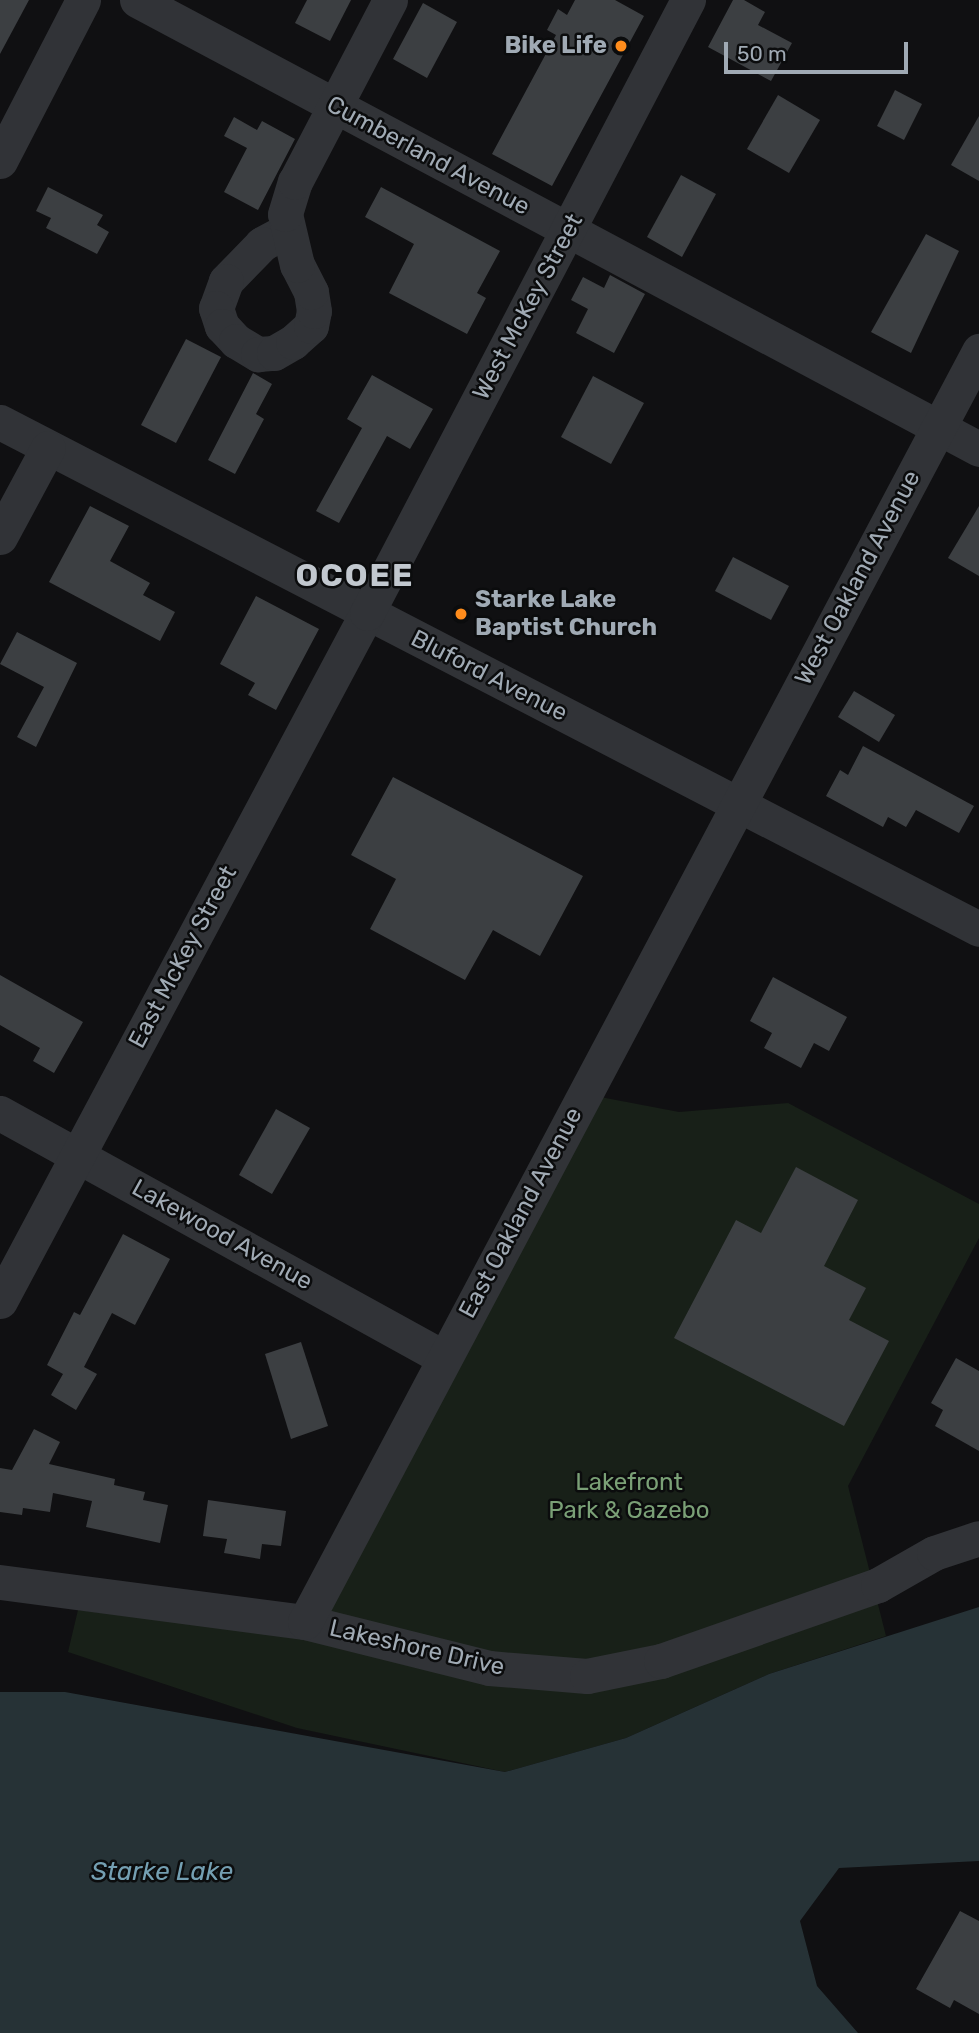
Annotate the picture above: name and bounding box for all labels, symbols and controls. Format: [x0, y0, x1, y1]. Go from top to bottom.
scale bar [727, 28, 911, 72]
place label: Bike Life [504, 32, 607, 60]
marker: Bike Life [613, 38, 629, 54]
text: 50 m [737, 41, 787, 66]
street label: Cumberland Avenue [321, 90, 535, 222]
street label: West McKey Street [467, 209, 589, 405]
street label: West Oakland Avenue [789, 466, 927, 690]
district label: OCOEE [296, 556, 414, 594]
place label: Starke Lake Baptist Church [475, 586, 657, 642]
marker: Starke Lake Baptist Church [453, 606, 469, 622]
street label: Bluford Avenue [406, 624, 572, 728]
street label: East McKey Street [123, 861, 243, 1053]
street label: East Oakland Avenue [453, 1102, 589, 1324]
street label: Lakewood Avenue [127, 1173, 317, 1297]
park label: Lakefront Park & Gazebo [548, 1469, 710, 1525]
street label: Lakeshore Drive [327, 1614, 507, 1682]
water label: Starke Lake [91, 1856, 233, 1888]

